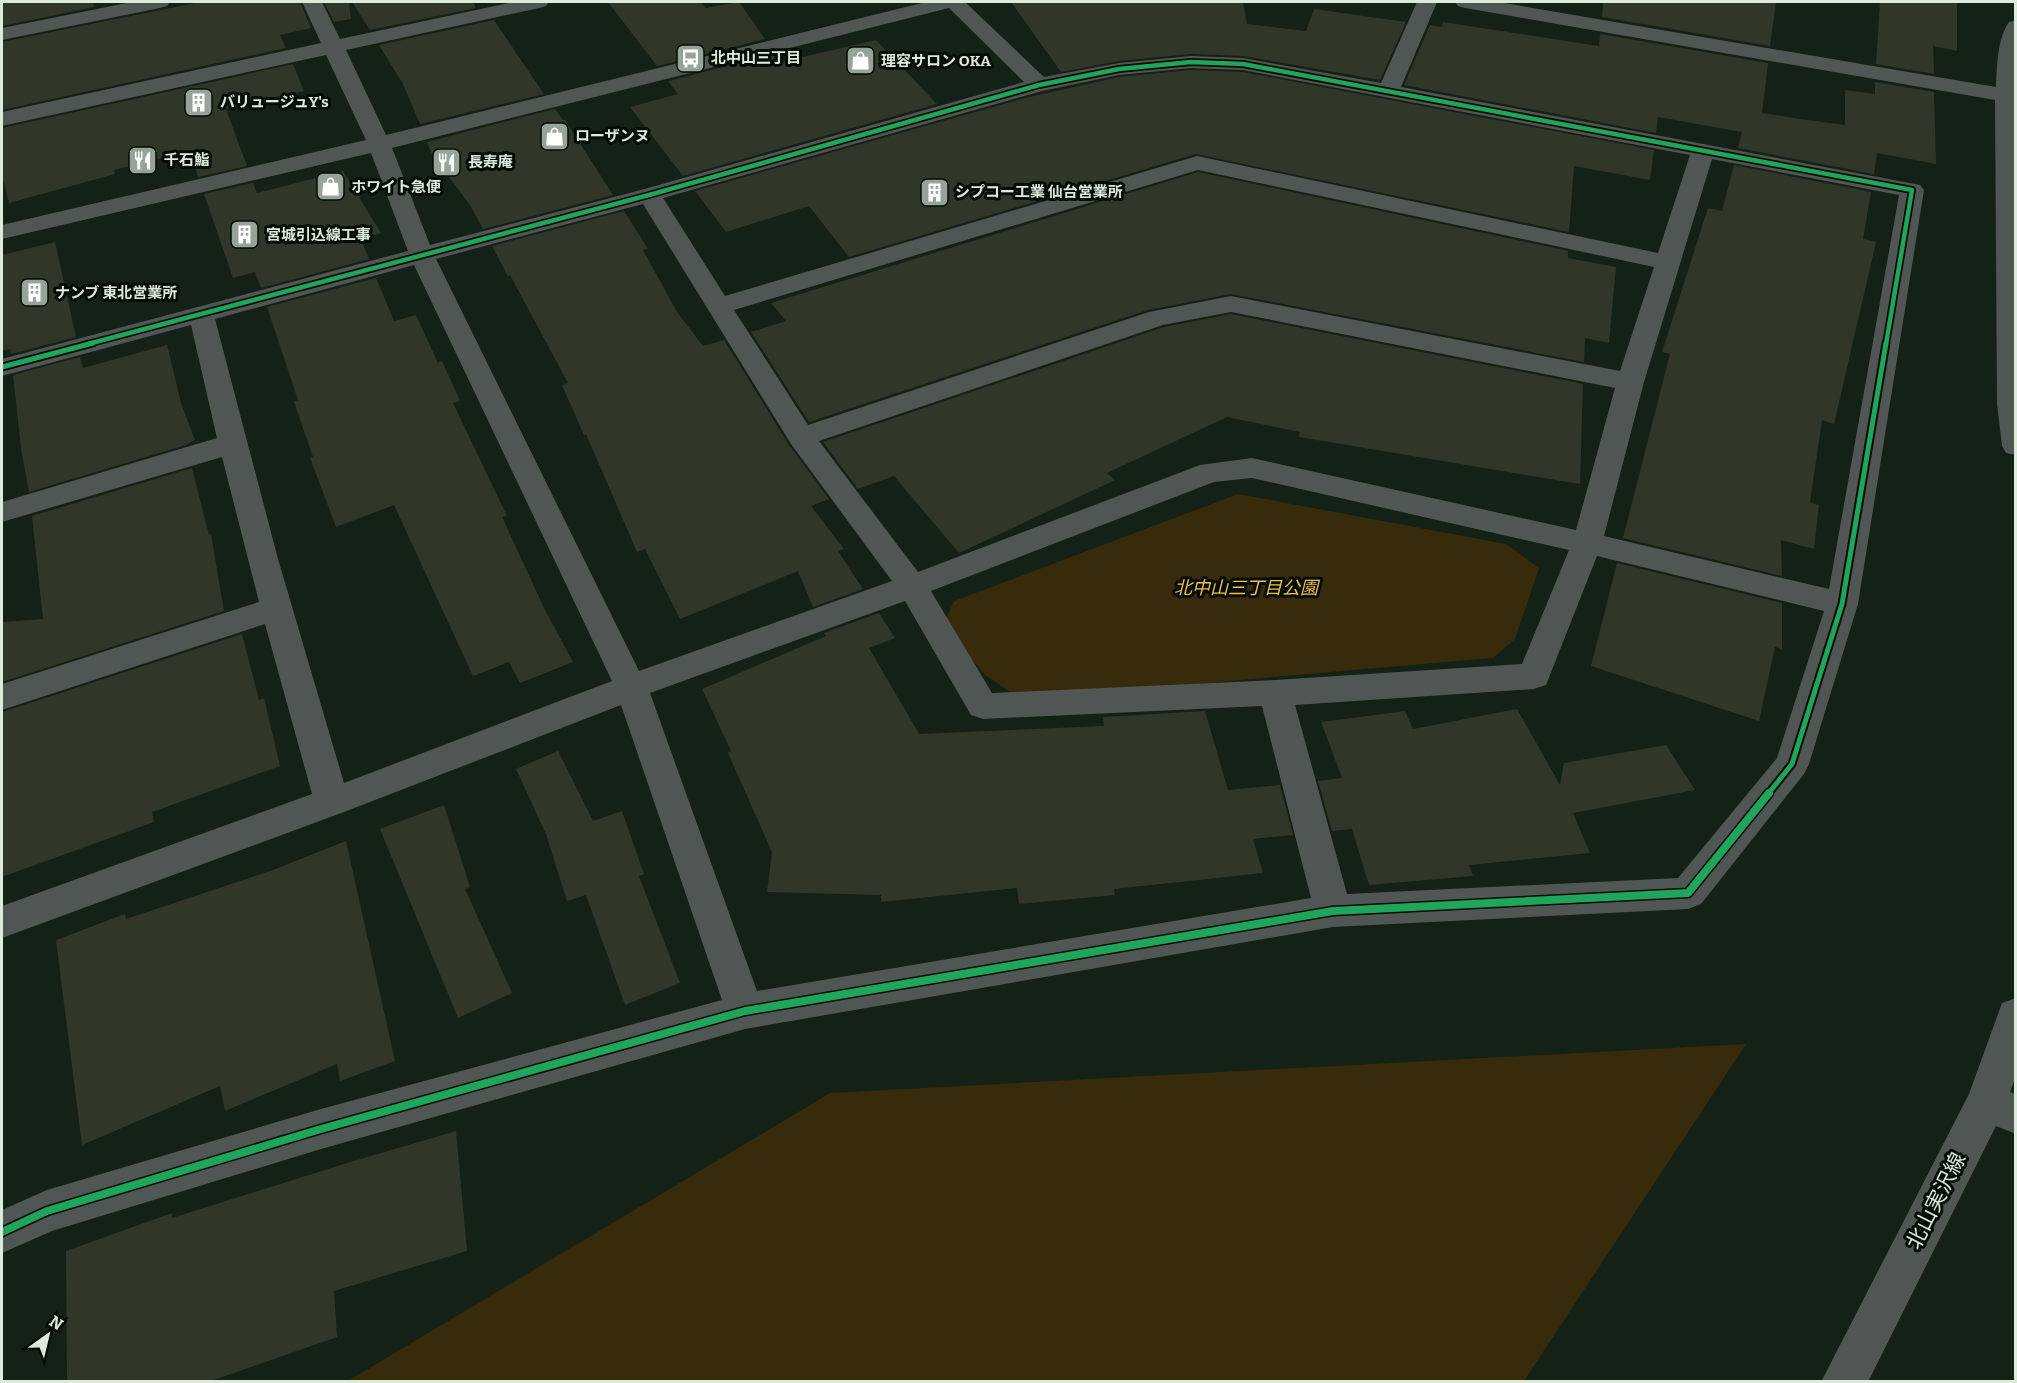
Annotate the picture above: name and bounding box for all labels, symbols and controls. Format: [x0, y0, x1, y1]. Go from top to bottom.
bus stop icon: 北中山三丁目 [674, 42, 706, 74]
shop icon: 理容サロン OKA [844, 45, 876, 77]
place label: 北中山三丁目 [711, 49, 801, 67]
place label: 理容サロン OKA [881, 52, 991, 70]
building icon: バリュージュY's [183, 86, 215, 118]
place label: バリュージュY's [220, 93, 329, 111]
shop icon: ローザンヌ [538, 120, 570, 152]
place label: ローザンヌ [575, 127, 650, 145]
restaurant icon: 千石鮨 [127, 144, 159, 176]
restaurant icon: 長寿庵 [431, 146, 463, 178]
place label: 千石鮨 [164, 151, 210, 169]
place label: 長寿庵 [468, 153, 513, 171]
shop icon: ホワイト急便 [314, 171, 346, 203]
building icon: シプコー工業 仙台営業所 [918, 176, 950, 208]
place label: ホワイト急便 [351, 178, 441, 196]
place label: シプコー工業 仙台営業所 [955, 183, 1123, 201]
building icon: 宮城引込線工事 [229, 219, 261, 251]
place label: 宮城引込線工事 [266, 226, 371, 244]
building icon: ナンブ 東北営業所 [18, 277, 50, 309]
place label: ナンブ 東北営業所 [55, 284, 177, 302]
park label: 北中山三丁目公園 [1174, 577, 1321, 599]
street label: 北山実沢線 [1901, 1148, 1971, 1254]
north arrow [18, 1305, 78, 1365]
text: N [46, 1312, 67, 1334]

